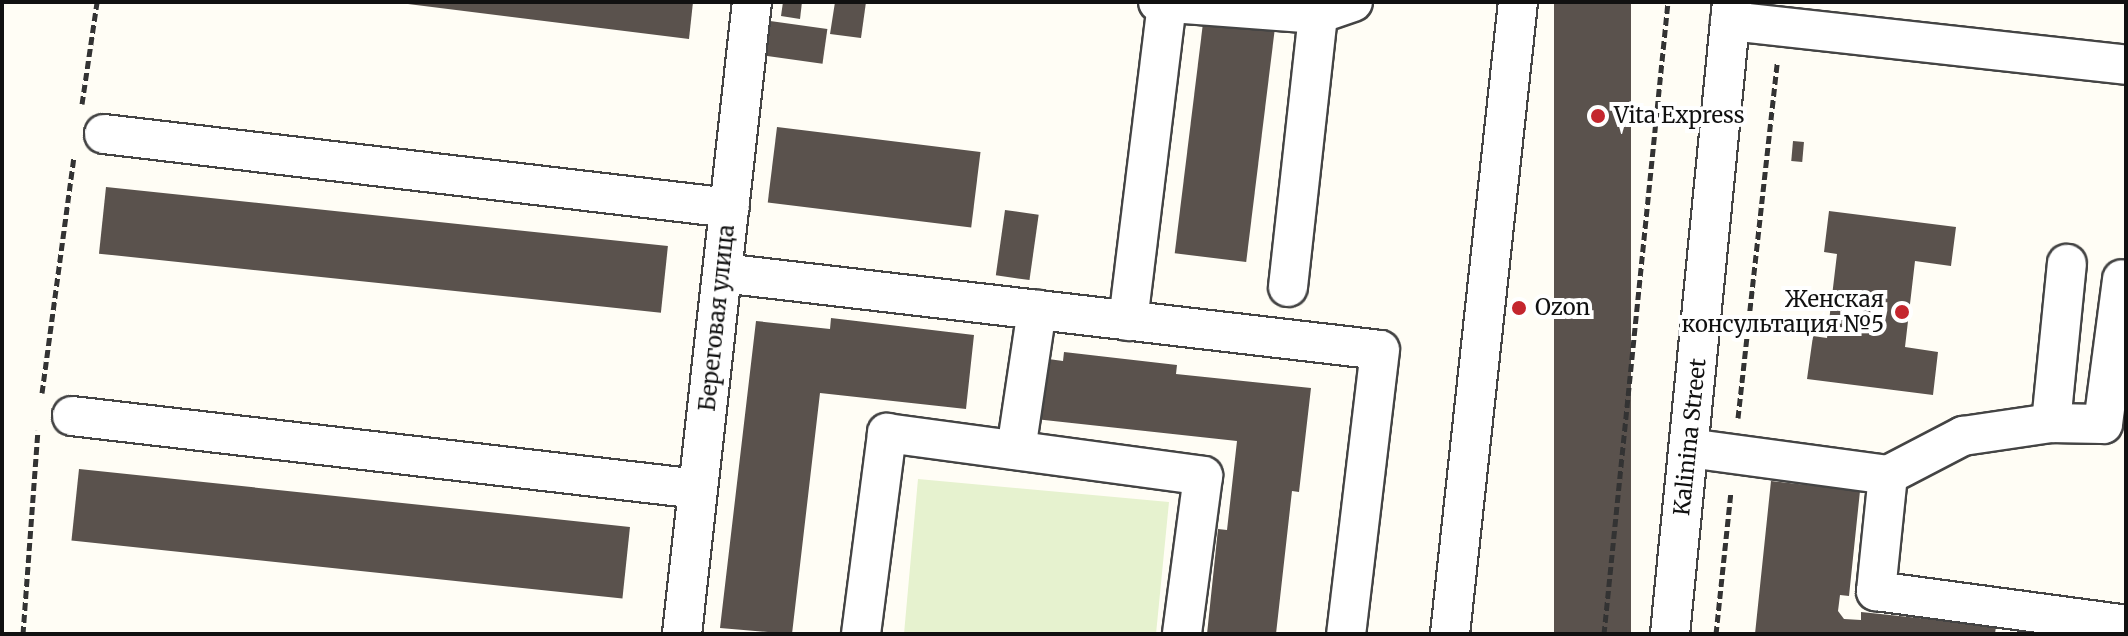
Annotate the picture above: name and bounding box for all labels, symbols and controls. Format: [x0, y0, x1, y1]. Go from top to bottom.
place label: Vita Express [1614, 103, 1745, 129]
marker: Vita Express [1589, 107, 1607, 125]
street label: Береговая улица [694, 223, 740, 413]
place label: Женская консультация №5 [1682, 286, 1884, 338]
place label: Ozon [1535, 295, 1590, 321]
marker: Ozon [1510, 299, 1528, 317]
marker: Женская консультация №5 [1891, 301, 1913, 323]
street label: Kalinina Street [1669, 357, 1711, 517]

